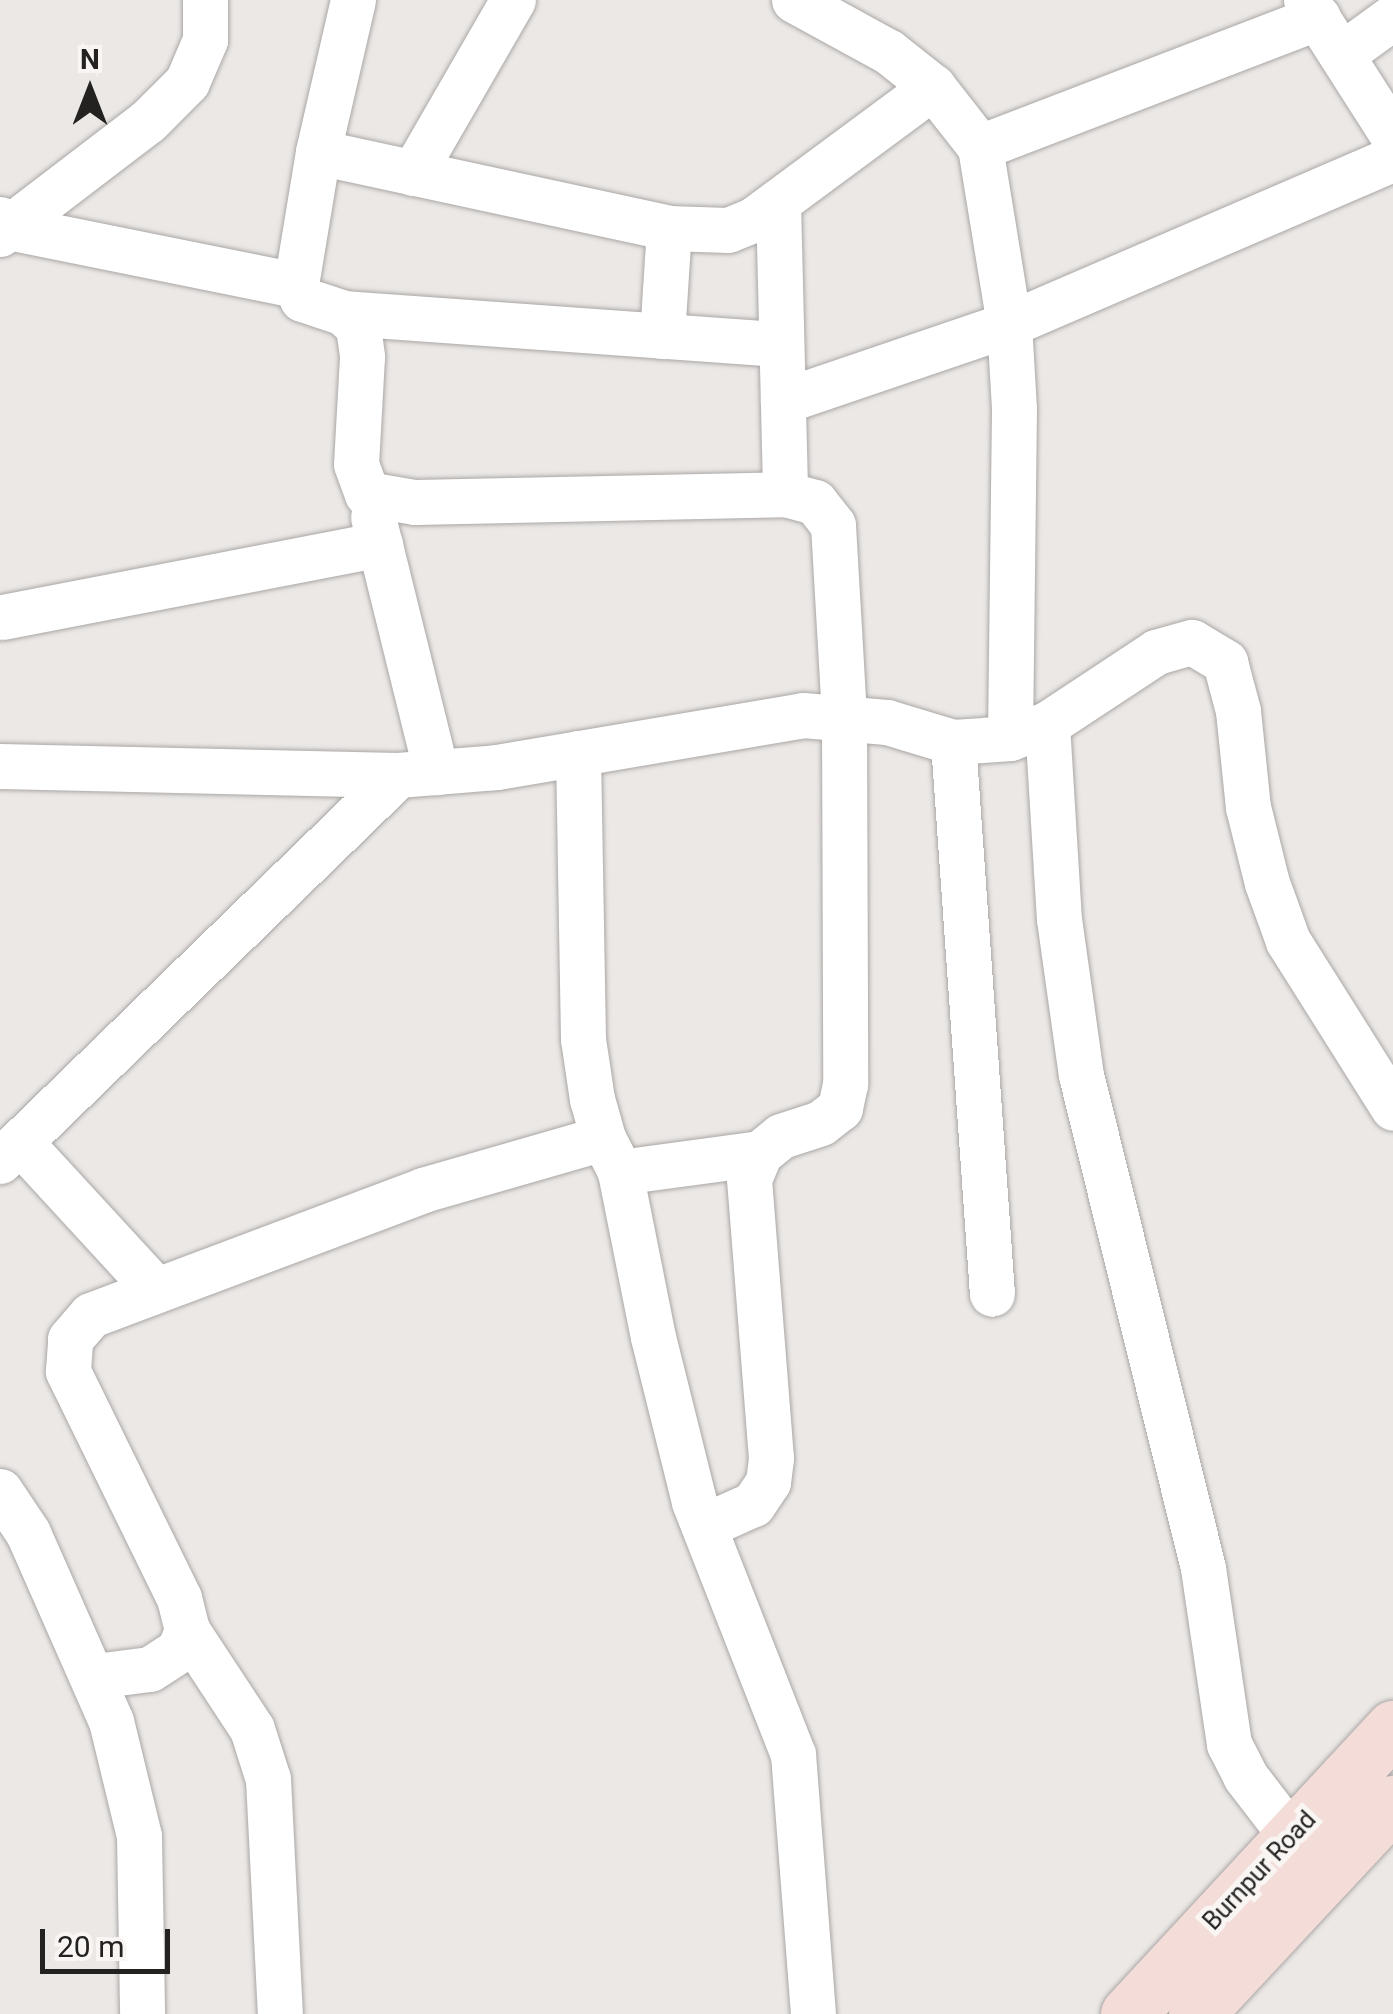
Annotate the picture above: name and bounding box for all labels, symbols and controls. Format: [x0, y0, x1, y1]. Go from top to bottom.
north arrow [40, 40, 140, 140]
text: N [80, 43, 100, 76]
street label: Burnpur Road [1197, 1805, 1323, 1937]
scale bar [45, 1909, 175, 1971]
text: 20 m [57, 1929, 124, 1964]

